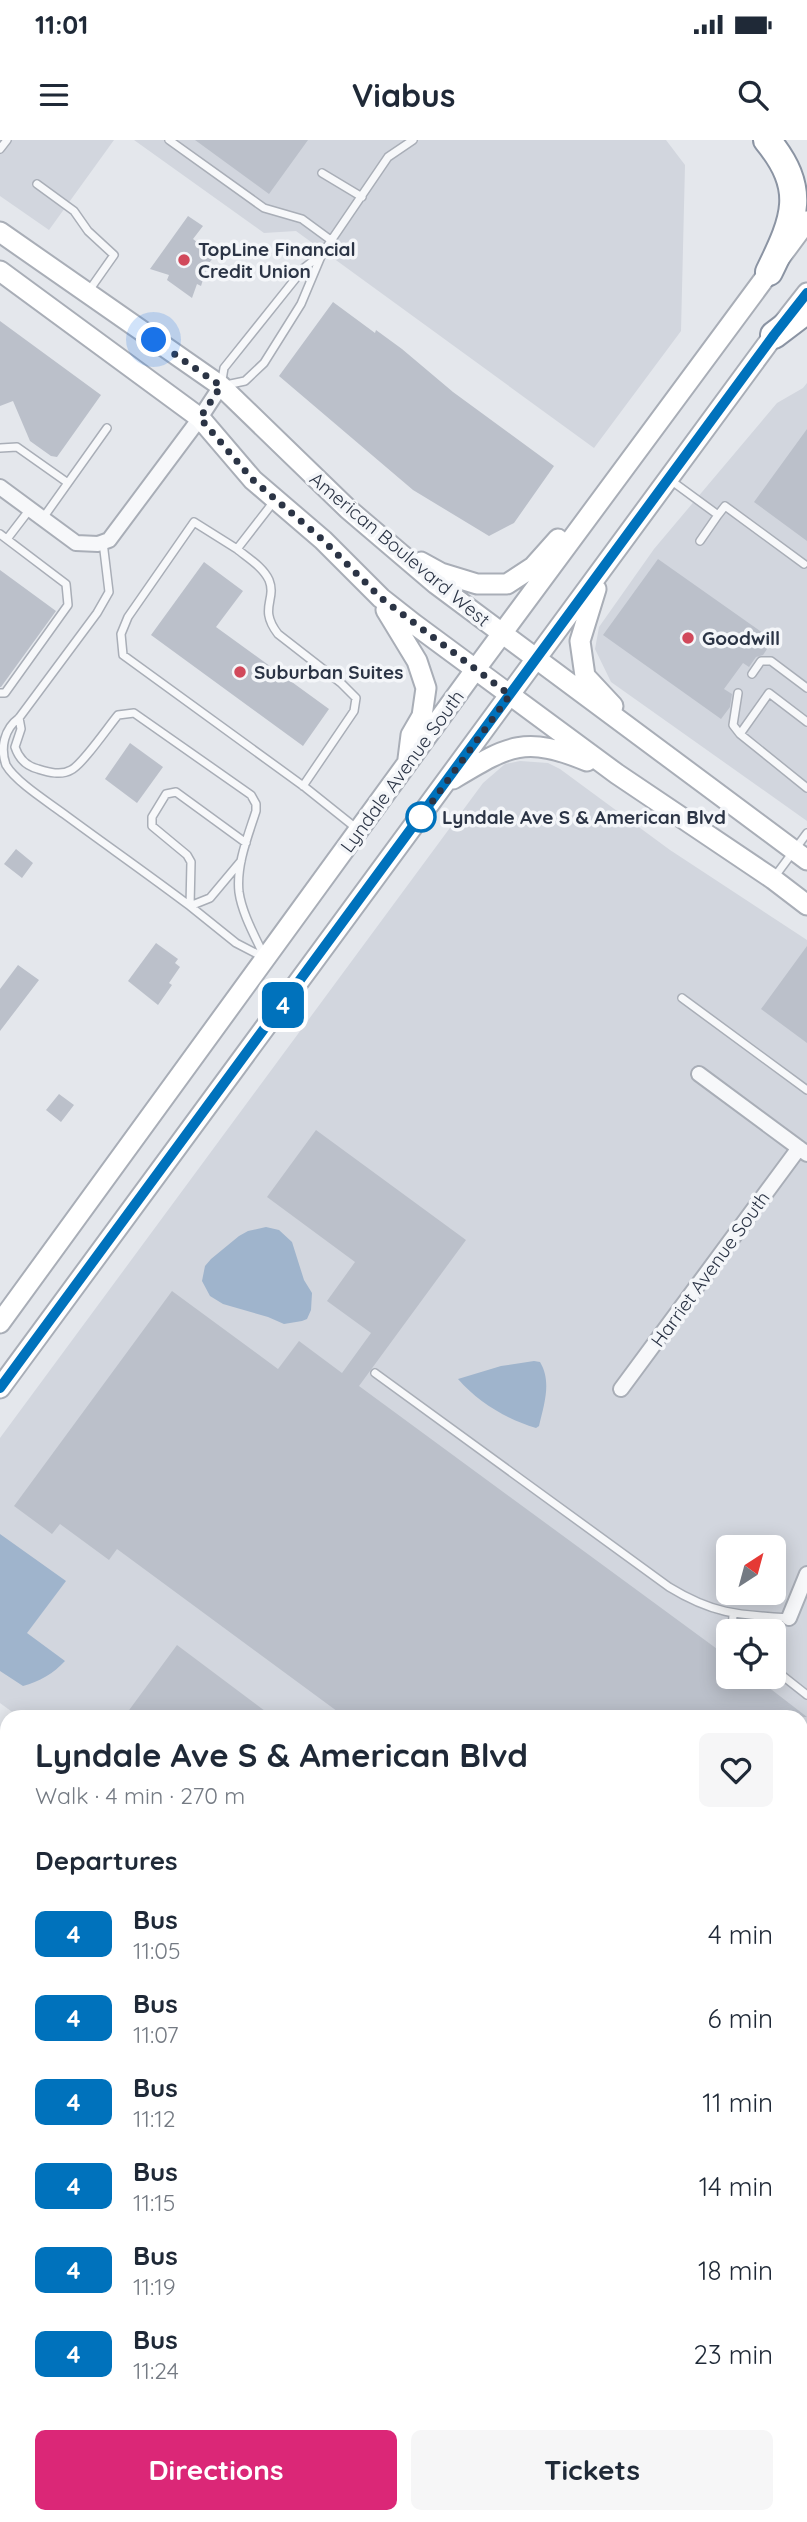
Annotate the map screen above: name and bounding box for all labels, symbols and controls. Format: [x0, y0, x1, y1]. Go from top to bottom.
text: 11:01 [35, 8, 88, 41]
text: Viabus [352, 75, 455, 115]
icon: menu [35, 76, 73, 114]
icon: search [734, 76, 772, 114]
place label: TopLine Financial Credit Union [198, 237, 356, 283]
marker: TopLine Financial Credit Union [176, 252, 192, 268]
your location [136, 322, 171, 357]
street label: American Boulevard West [305, 467, 495, 631]
place label: Goodwill [702, 626, 780, 650]
marker: Goodwill [680, 630, 696, 646]
place label: Suburban Suites [254, 660, 403, 684]
marker: Suburban Suites [232, 664, 248, 680]
street label: Lyndale Avenue South [335, 685, 469, 857]
marker: Lyndale Ave S & American Blvd [406, 802, 436, 832]
place label: Lyndale Ave S & American Blvd [442, 805, 726, 829]
line badge: 4 [260, 982, 306, 1028]
text: 4 [276, 990, 290, 1020]
street label: Harriet Avenue South [645, 1186, 775, 1352]
north arrow [716, 1535, 786, 1605]
map controls [716, 1535, 786, 1689]
button: locate [716, 1619, 786, 1689]
button: heart [699, 1733, 773, 1807]
text: Lyndale Ave S & American Blvd [35, 1734, 528, 1775]
text: Walk · 4 min · 270 m [35, 1781, 245, 1810]
text: Departures [35, 1844, 178, 1877]
text: Bus [133, 1903, 178, 1936]
text: 4 min [708, 1918, 773, 1951]
text: 4 [66, 1919, 81, 1949]
text: 11:05 [133, 1936, 181, 1965]
text: Bus [133, 1987, 178, 2020]
text: 6 min [708, 2002, 773, 2035]
text: 4 [66, 2003, 81, 2033]
text: 11:07 [133, 2020, 179, 2049]
text: Bus [133, 2071, 178, 2104]
text: 11 min [702, 2086, 773, 2119]
text: 4 [66, 2087, 81, 2117]
text: 11:12 [133, 2104, 176, 2133]
text: Bus [133, 2155, 178, 2188]
text: 14 min [699, 2170, 773, 2203]
text: 4 [66, 2171, 81, 2201]
text: 11:15 [133, 2188, 175, 2217]
text: Bus [133, 2239, 178, 2272]
text: 18 min [698, 2254, 773, 2287]
text: 4 [66, 2255, 81, 2285]
text: 11:19 [133, 2272, 176, 2301]
text: Bus [133, 2323, 178, 2356]
text: 23 min [694, 2338, 773, 2371]
text: 4 [66, 2339, 81, 2369]
text: 11:24 [133, 2356, 179, 2385]
button: Directions [35, 2430, 397, 2510]
button: Tickets [411, 2430, 773, 2510]

